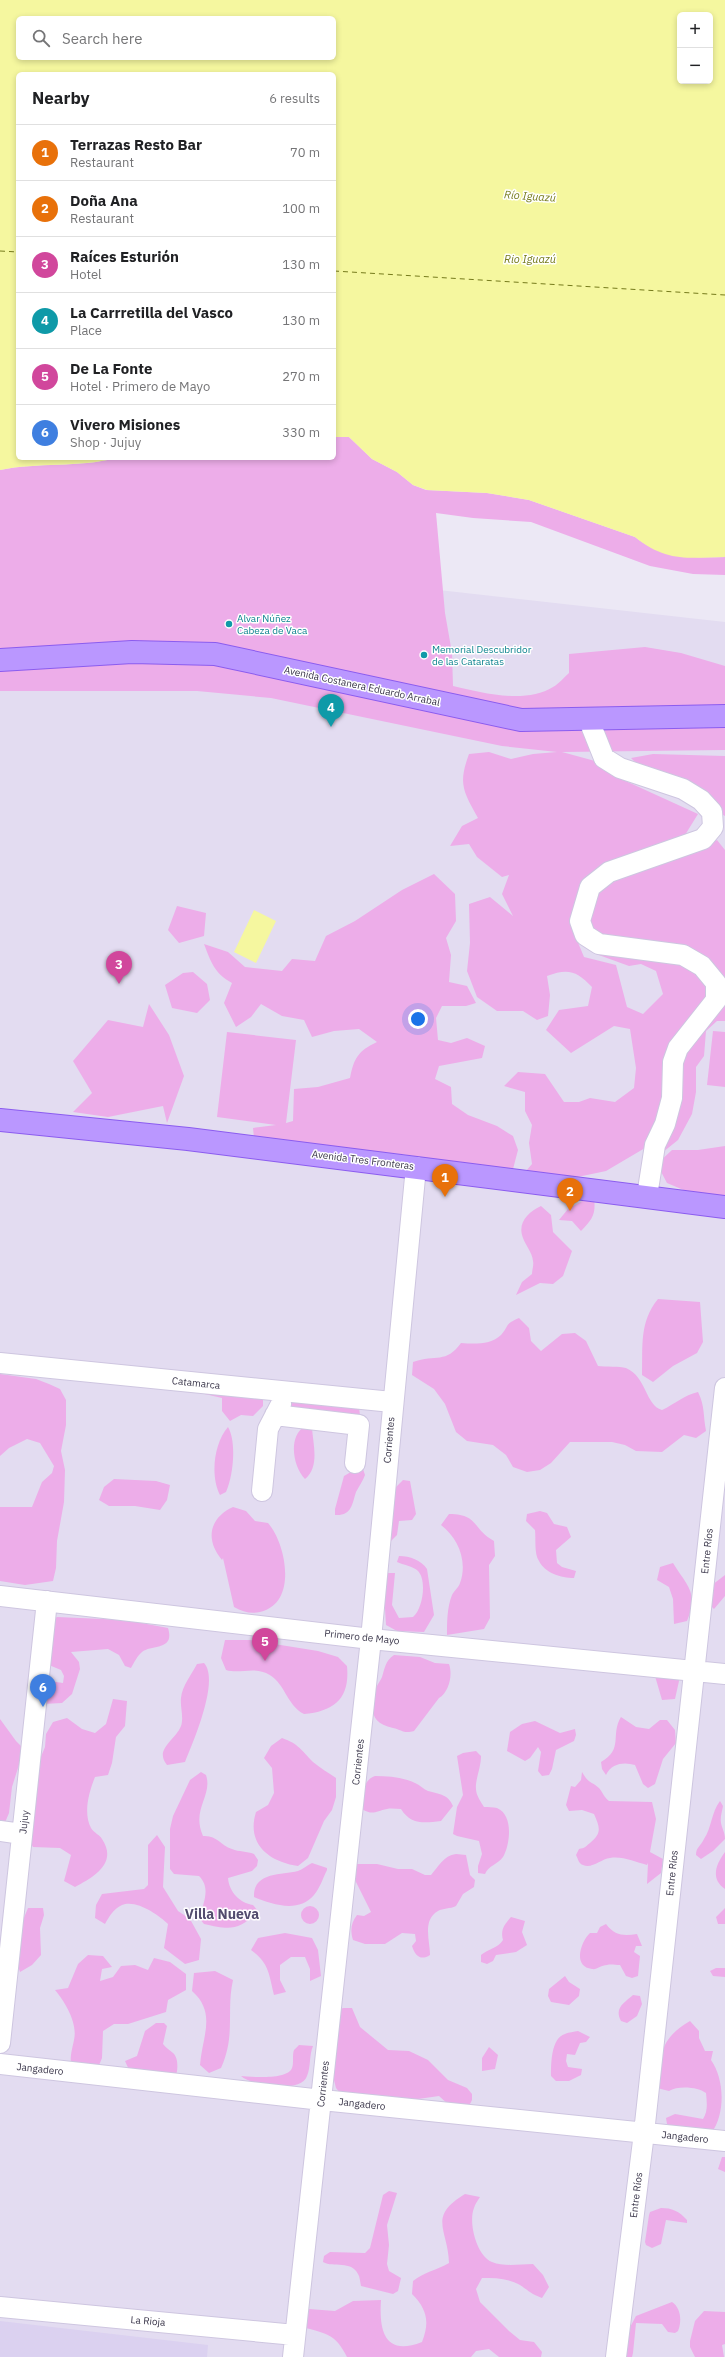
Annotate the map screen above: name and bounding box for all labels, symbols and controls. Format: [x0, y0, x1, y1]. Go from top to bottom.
map controls [677, 12, 713, 84]
button: + [677, 12, 713, 48]
search box [16, 16, 336, 60]
icon: search [30, 27, 52, 49]
text: Search here [62, 29, 142, 48]
button: − [677, 48, 713, 84]
text: Nearby [32, 87, 90, 109]
text: 6 results [269, 90, 320, 107]
text: Terrazas Resto Bar [70, 135, 202, 154]
text: 1 [41, 144, 49, 161]
text: 70 m [290, 144, 320, 161]
text: Restaurant [70, 154, 134, 171]
water label: Río Iguazú [504, 187, 556, 205]
text: Doña Ana [70, 191, 138, 210]
text: 2 [41, 200, 49, 217]
text: 100 m [282, 200, 320, 217]
text: Restaurant [70, 210, 134, 227]
text: Raíces Esturión [70, 247, 179, 266]
water label: Rio Iguazú [504, 252, 556, 266]
text: 3 [41, 256, 49, 273]
text: 130 m [282, 256, 320, 273]
text: Hotel [70, 266, 102, 283]
text: La Carrretilla del Vasco [70, 303, 233, 322]
text: 4 [41, 312, 49, 329]
text: 130 m [282, 312, 320, 329]
text: Place [70, 322, 102, 339]
text: De La Fonte [70, 359, 152, 378]
text: 5 [41, 368, 49, 385]
text: 270 m [282, 368, 320, 385]
text: Hotel · Primero de Mayo [70, 378, 210, 395]
text: Vivero Misiones [70, 415, 180, 434]
text: 6 [41, 424, 49, 441]
text: 330 m [282, 424, 320, 441]
text: Shop · Jujuy [70, 434, 141, 451]
place label: Alvar Núñez Cabeza de Vaca [237, 612, 308, 637]
marker: Alvar Núñez Cabeza de Vaca [224, 619, 234, 629]
place label: Memorial Descubridor de las Cataratas [432, 643, 532, 668]
marker: Memorial Descubridor de las Cataratas [419, 650, 429, 660]
street label: Avenida Costanera Eduardo Arrabal [283, 663, 441, 709]
pin: 4 [318, 694, 344, 727]
pin: 3 [106, 951, 132, 984]
your location [408, 1009, 428, 1029]
street label: Avenida Tres Fronteras [311, 1147, 415, 1173]
pin: 1 [432, 1164, 458, 1197]
pin: 2 [557, 1178, 583, 1211]
street label: Catamarca [171, 1374, 221, 1392]
street label: Corrientes [380, 1416, 398, 1464]
street label: Entre Ríos [698, 1527, 716, 1574]
street label: Primero de Mayo [324, 1627, 401, 1647]
pin: 5 [252, 1628, 278, 1661]
pin: 6 [30, 1674, 56, 1707]
street label: Corrientes [349, 1738, 367, 1786]
street label: Jujuy [16, 1809, 32, 1835]
street label: Entre Ríos [663, 1849, 681, 1896]
district label: Villa Nueva [185, 1905, 259, 1923]
street label: Jangadero [16, 2060, 65, 2078]
street label: Corrientes [314, 2060, 332, 2108]
street label: Jangadero [338, 2095, 387, 2113]
street label: Jangadero [661, 2128, 710, 2146]
street label: Entre Ríos [627, 2171, 645, 2219]
street label: La Rioja [130, 2313, 167, 2329]

